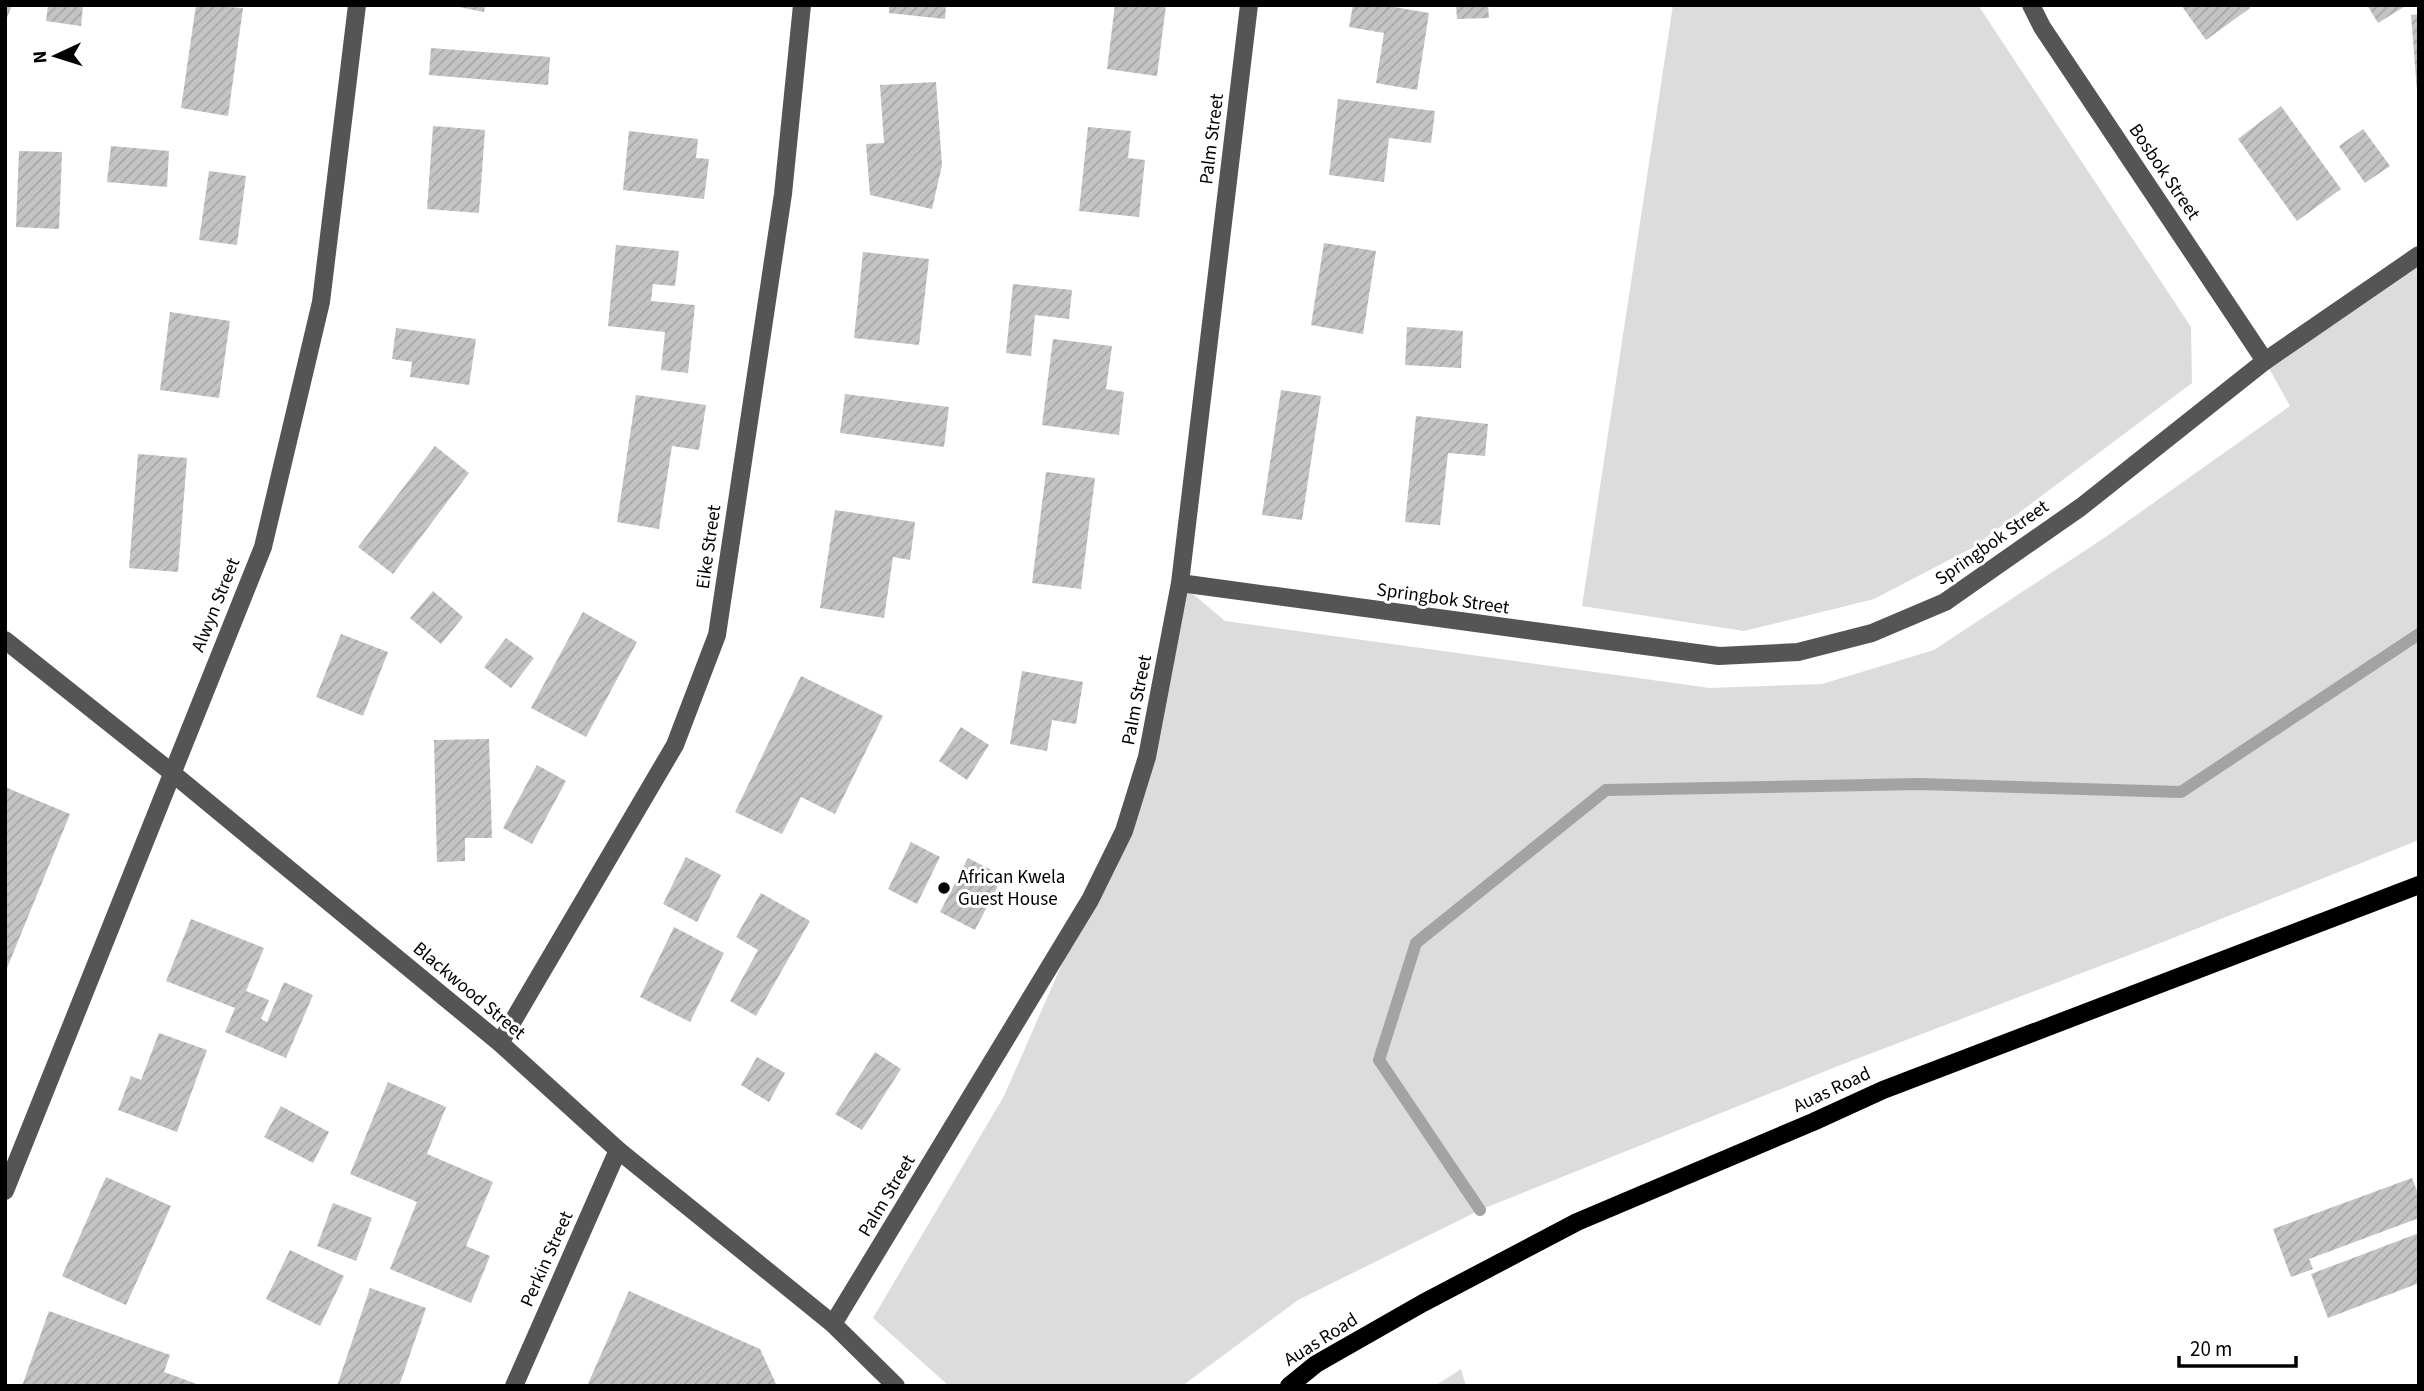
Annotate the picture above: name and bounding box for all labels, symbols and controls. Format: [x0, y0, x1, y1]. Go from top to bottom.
north arrow [21, 21, 91, 91]
text: N [27, 50, 54, 64]
street label: Palm Street [1193, 91, 1231, 186]
street label: Bosbok Street [2122, 118, 2207, 226]
street label: Springbok Street [1930, 493, 2055, 592]
street label: Eike Street [690, 503, 728, 591]
street label: Alwyn Street [185, 553, 247, 656]
street label: Springbok Street [1375, 576, 1512, 622]
street label: Palm Street [1115, 652, 1159, 748]
place label: African Kwela Guest House [958, 864, 1065, 913]
marker: African Kwela Guest House [936, 880, 952, 896]
street label: Blackwood Street [407, 936, 532, 1047]
street label: Auas Road [1789, 1060, 1875, 1120]
street label: Palm Street [852, 1149, 922, 1242]
street label: Perkin Street [514, 1206, 580, 1311]
street label: Auas Road [1279, 1307, 1363, 1373]
scale bar [2179, 1324, 2296, 1368]
text: 20 m [2190, 1334, 2232, 1364]

